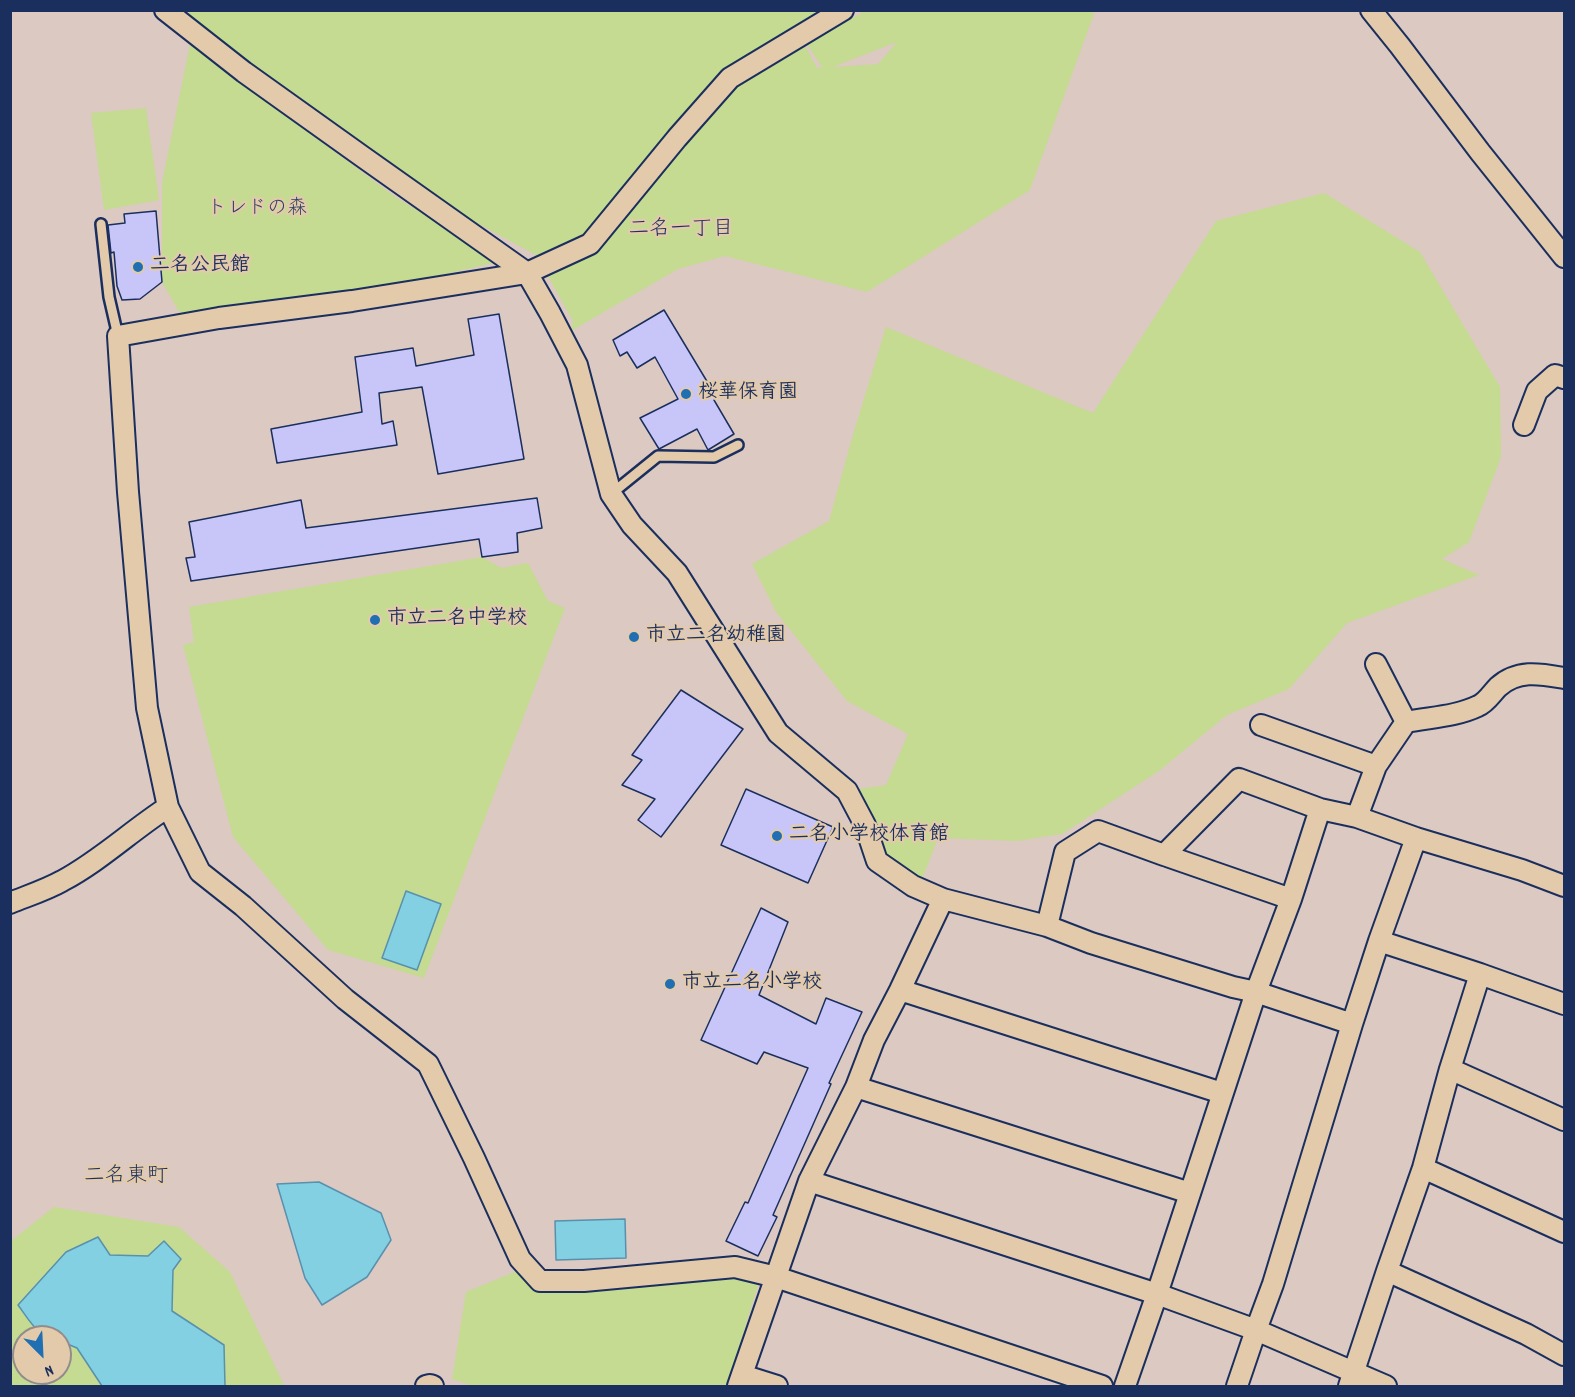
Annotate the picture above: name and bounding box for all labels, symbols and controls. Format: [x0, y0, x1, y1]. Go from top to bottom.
park label: トレドの森 [207, 198, 307, 222]
district label: 二名一丁目 [629, 218, 733, 244]
place label: 二名公民館 [150, 255, 250, 279]
marker: 二名公民館 [131, 260, 145, 274]
place label: 桜華保育園 [698, 382, 798, 406]
marker: 桜華保育園 [679, 387, 693, 401]
place label: 市立二名中学校 [387, 608, 527, 632]
marker: 市立二名中学校 [368, 613, 382, 627]
place label: 市立二名幼稚園 [646, 625, 786, 649]
marker: 市立二名幼稚園 [627, 630, 641, 644]
place label: 二名小学校体育館 [789, 824, 949, 848]
marker: 二名小学校体育館 [770, 829, 784, 843]
place label: 市立二名小学校 [682, 972, 822, 996]
marker: 市立二名小学校 [663, 977, 677, 991]
district label: 二名東町 [84, 1165, 168, 1191]
north arrow [12, 1325, 72, 1385]
text: N [40, 1358, 57, 1382]

